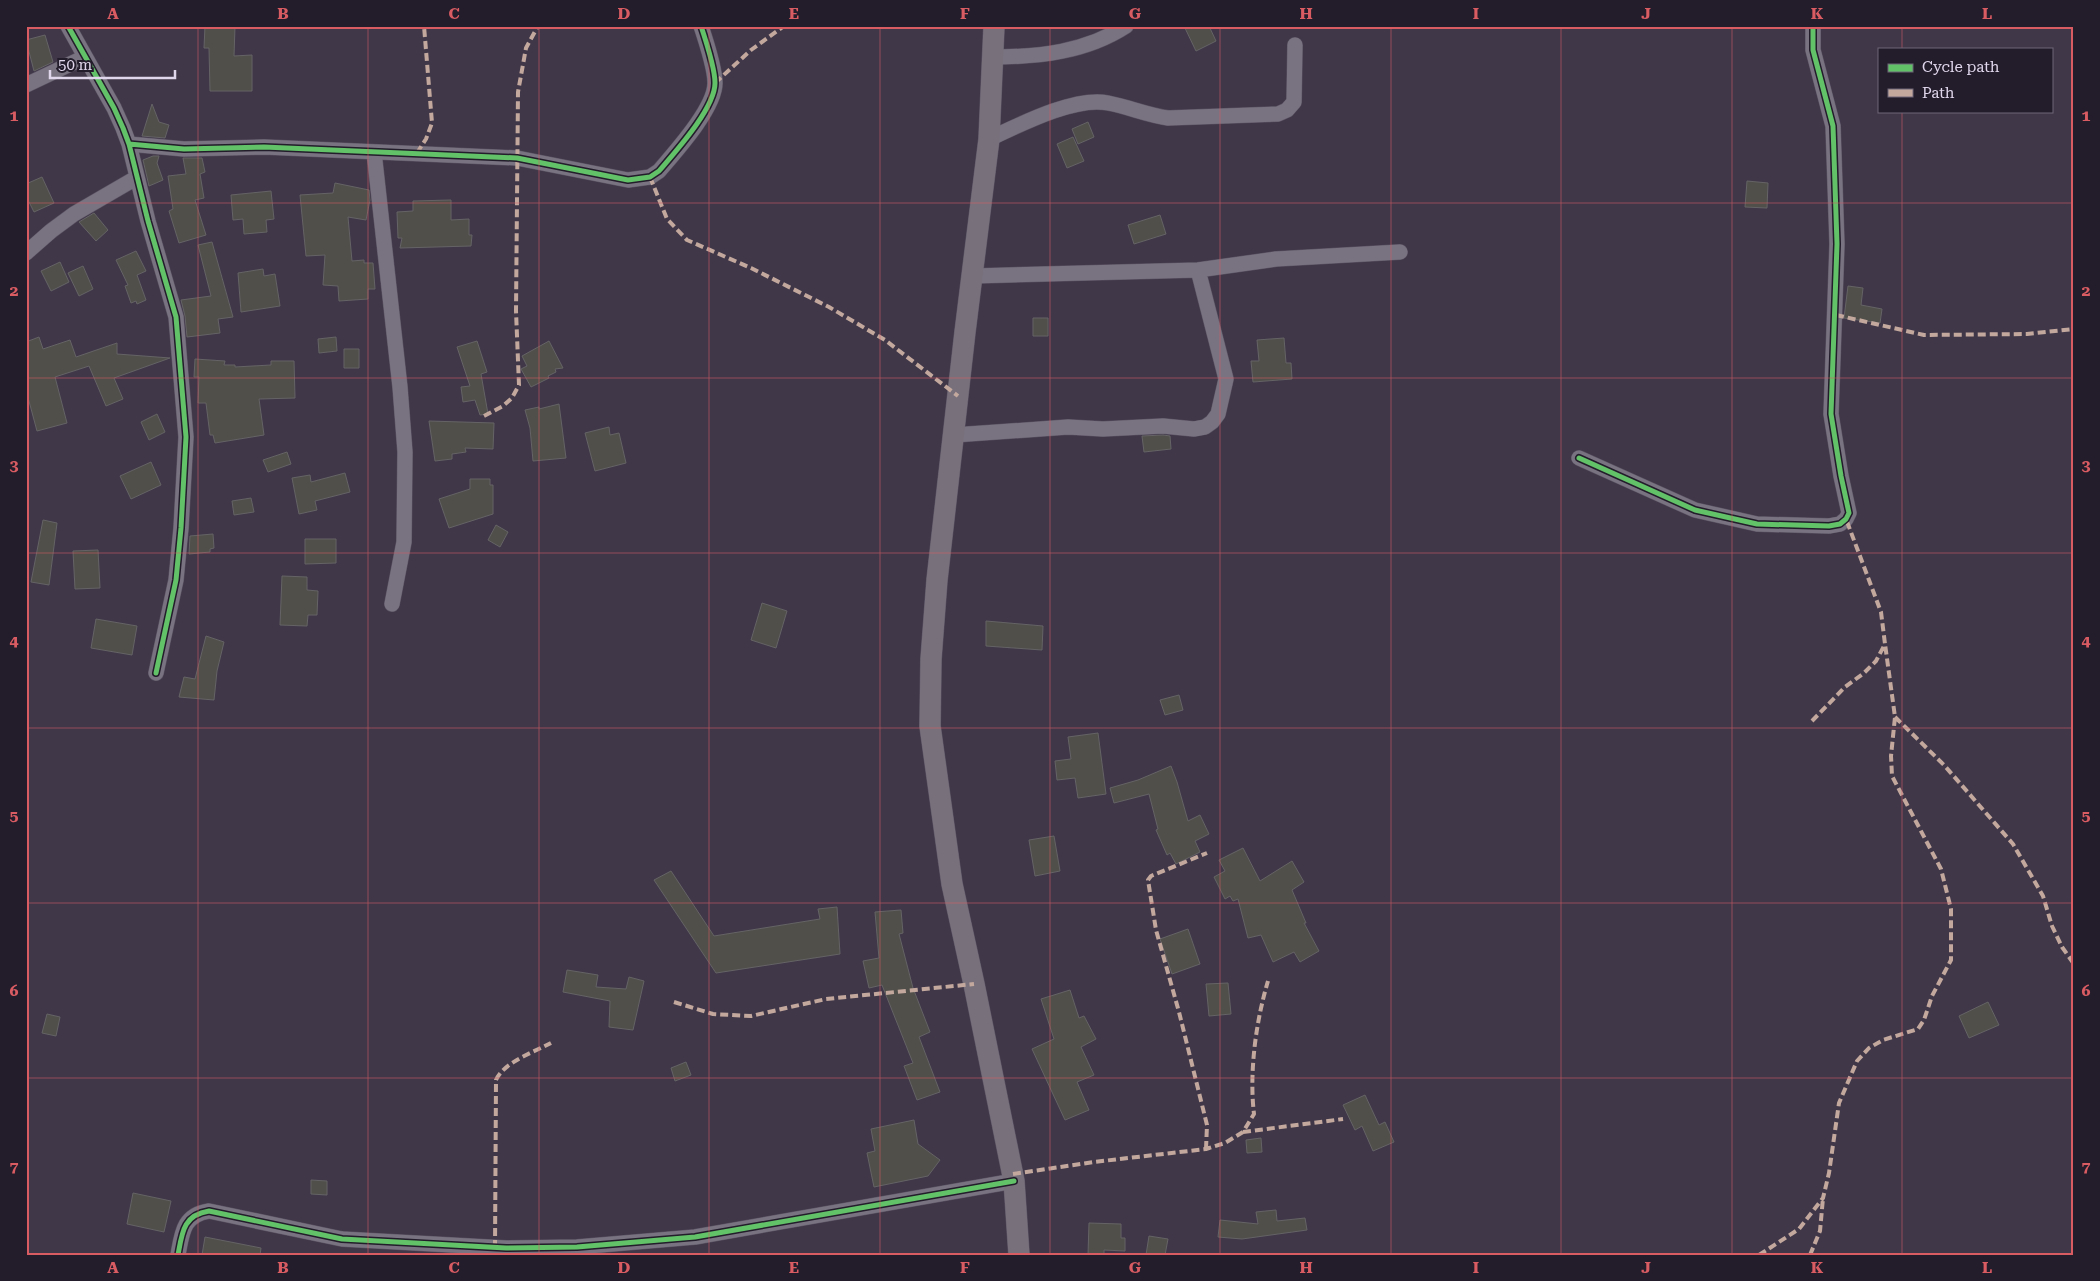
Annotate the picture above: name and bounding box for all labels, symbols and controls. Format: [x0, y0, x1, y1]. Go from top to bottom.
text: A [107, 4, 119, 23]
text: B [277, 4, 289, 23]
text: C [448, 4, 460, 23]
text: D [618, 4, 631, 23]
text: E [789, 4, 799, 23]
text: F [960, 4, 970, 23]
text: G [1129, 4, 1142, 23]
text: H [1299, 4, 1313, 23]
text: I [1473, 4, 1479, 23]
text: J [1641, 4, 1651, 23]
text: K [1811, 4, 1824, 23]
text: L [1982, 4, 1992, 23]
scale bar [50, 48, 175, 80]
legend [1878, 48, 2052, 112]
text: 50 m [58, 56, 93, 74]
text: Cycle path [1922, 58, 2000, 76]
text: Path [1922, 84, 1955, 102]
text: 1 [10, 106, 19, 125]
text: 1 [2082, 106, 2091, 125]
text: 2 [10, 281, 19, 300]
text: 2 [2082, 281, 2091, 300]
text: 3 [10, 456, 19, 475]
text: 3 [2082, 456, 2091, 475]
text: 4 [10, 631, 19, 650]
text: 4 [2082, 631, 2091, 650]
text: 5 [10, 806, 19, 825]
text: 5 [2082, 806, 2091, 825]
text: 6 [10, 981, 19, 1000]
text: 6 [2082, 981, 2091, 1000]
text: 7 [10, 1157, 19, 1176]
text: 7 [2082, 1157, 2091, 1176]
text: A [107, 1258, 119, 1277]
text: B [277, 1258, 289, 1277]
text: C [448, 1258, 460, 1277]
text: D [618, 1258, 631, 1277]
text: E [789, 1258, 799, 1277]
text: F [960, 1258, 970, 1277]
text: G [1129, 1258, 1142, 1277]
text: H [1299, 1258, 1313, 1277]
text: I [1473, 1258, 1479, 1277]
text: J [1641, 1258, 1651, 1277]
text: K [1811, 1258, 1824, 1277]
text: L [1982, 1258, 1992, 1277]

